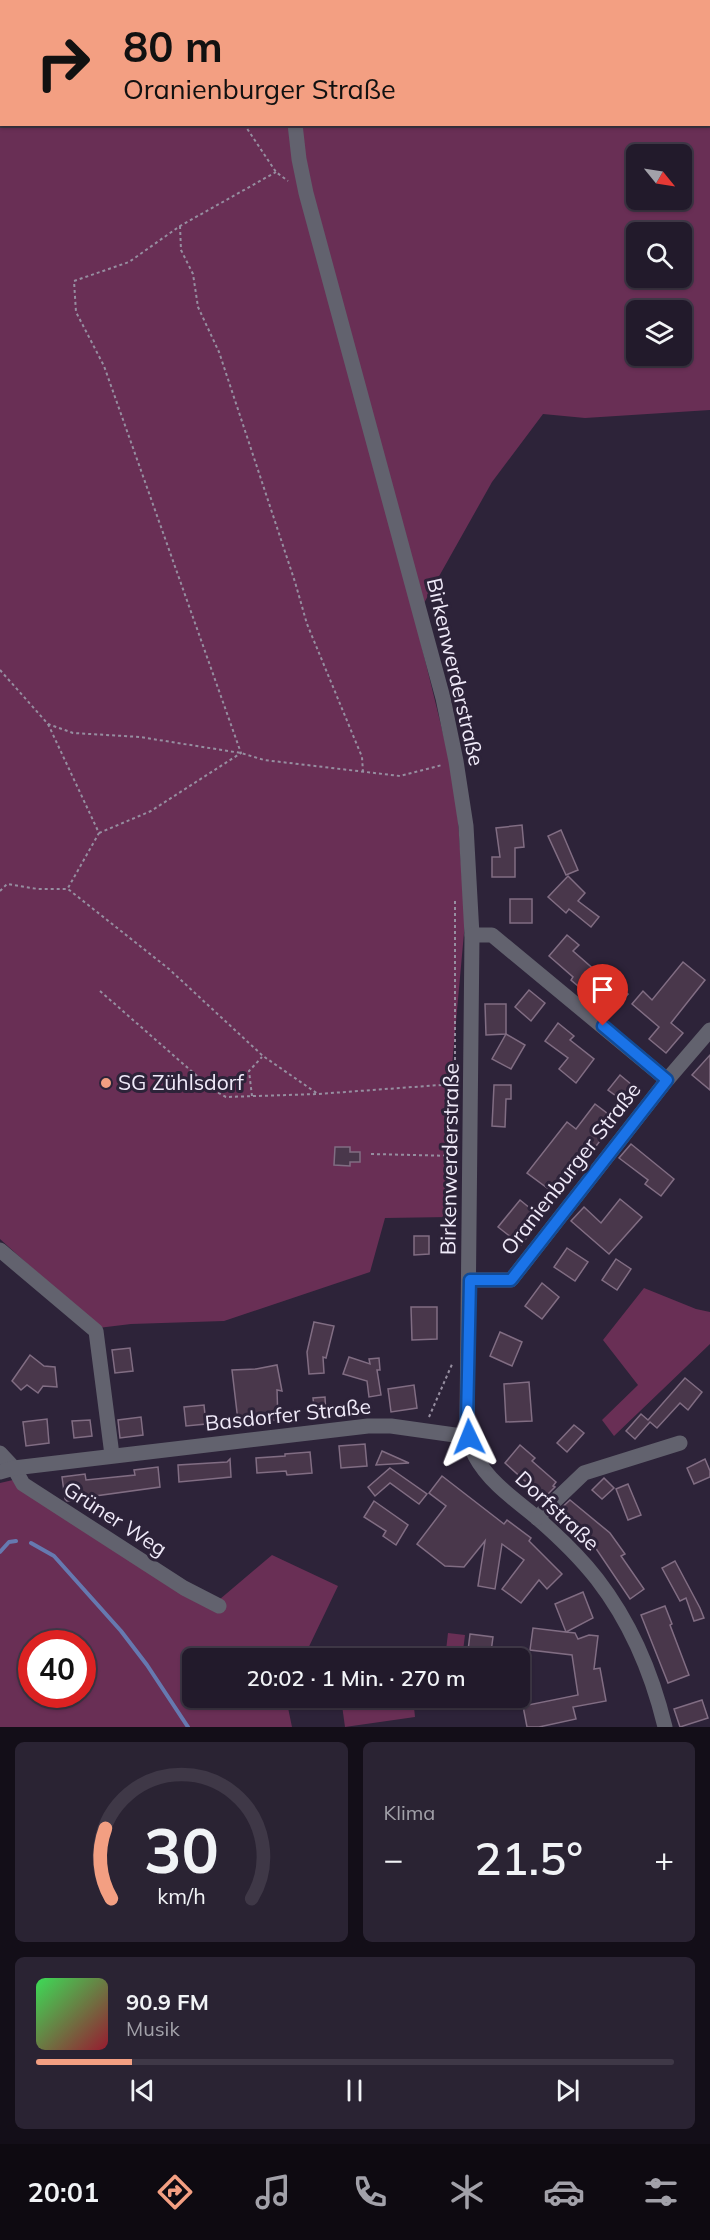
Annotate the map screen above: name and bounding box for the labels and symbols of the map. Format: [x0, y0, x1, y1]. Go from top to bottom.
north arrow [626, 144, 692, 210]
street label: Birkenwerderstraße [422, 575, 490, 768]
pin [577, 964, 628, 1026]
street label: Birkenwerderstraße [434, 1063, 464, 1255]
place label: SG Zühlsdorf [118, 1069, 245, 1095]
marker: SG Zühlsdorf [99, 1076, 113, 1090]
street label: Oranienburger Straße [495, 1077, 646, 1260]
street label: Basdorfer Straße [204, 1392, 372, 1436]
position arrow [437, 1405, 501, 1469]
street label: Dorfstraße [510, 1465, 605, 1556]
street label: Grüner Weg [59, 1475, 172, 1561]
speed limit sign: 40 [18, 1630, 96, 1708]

